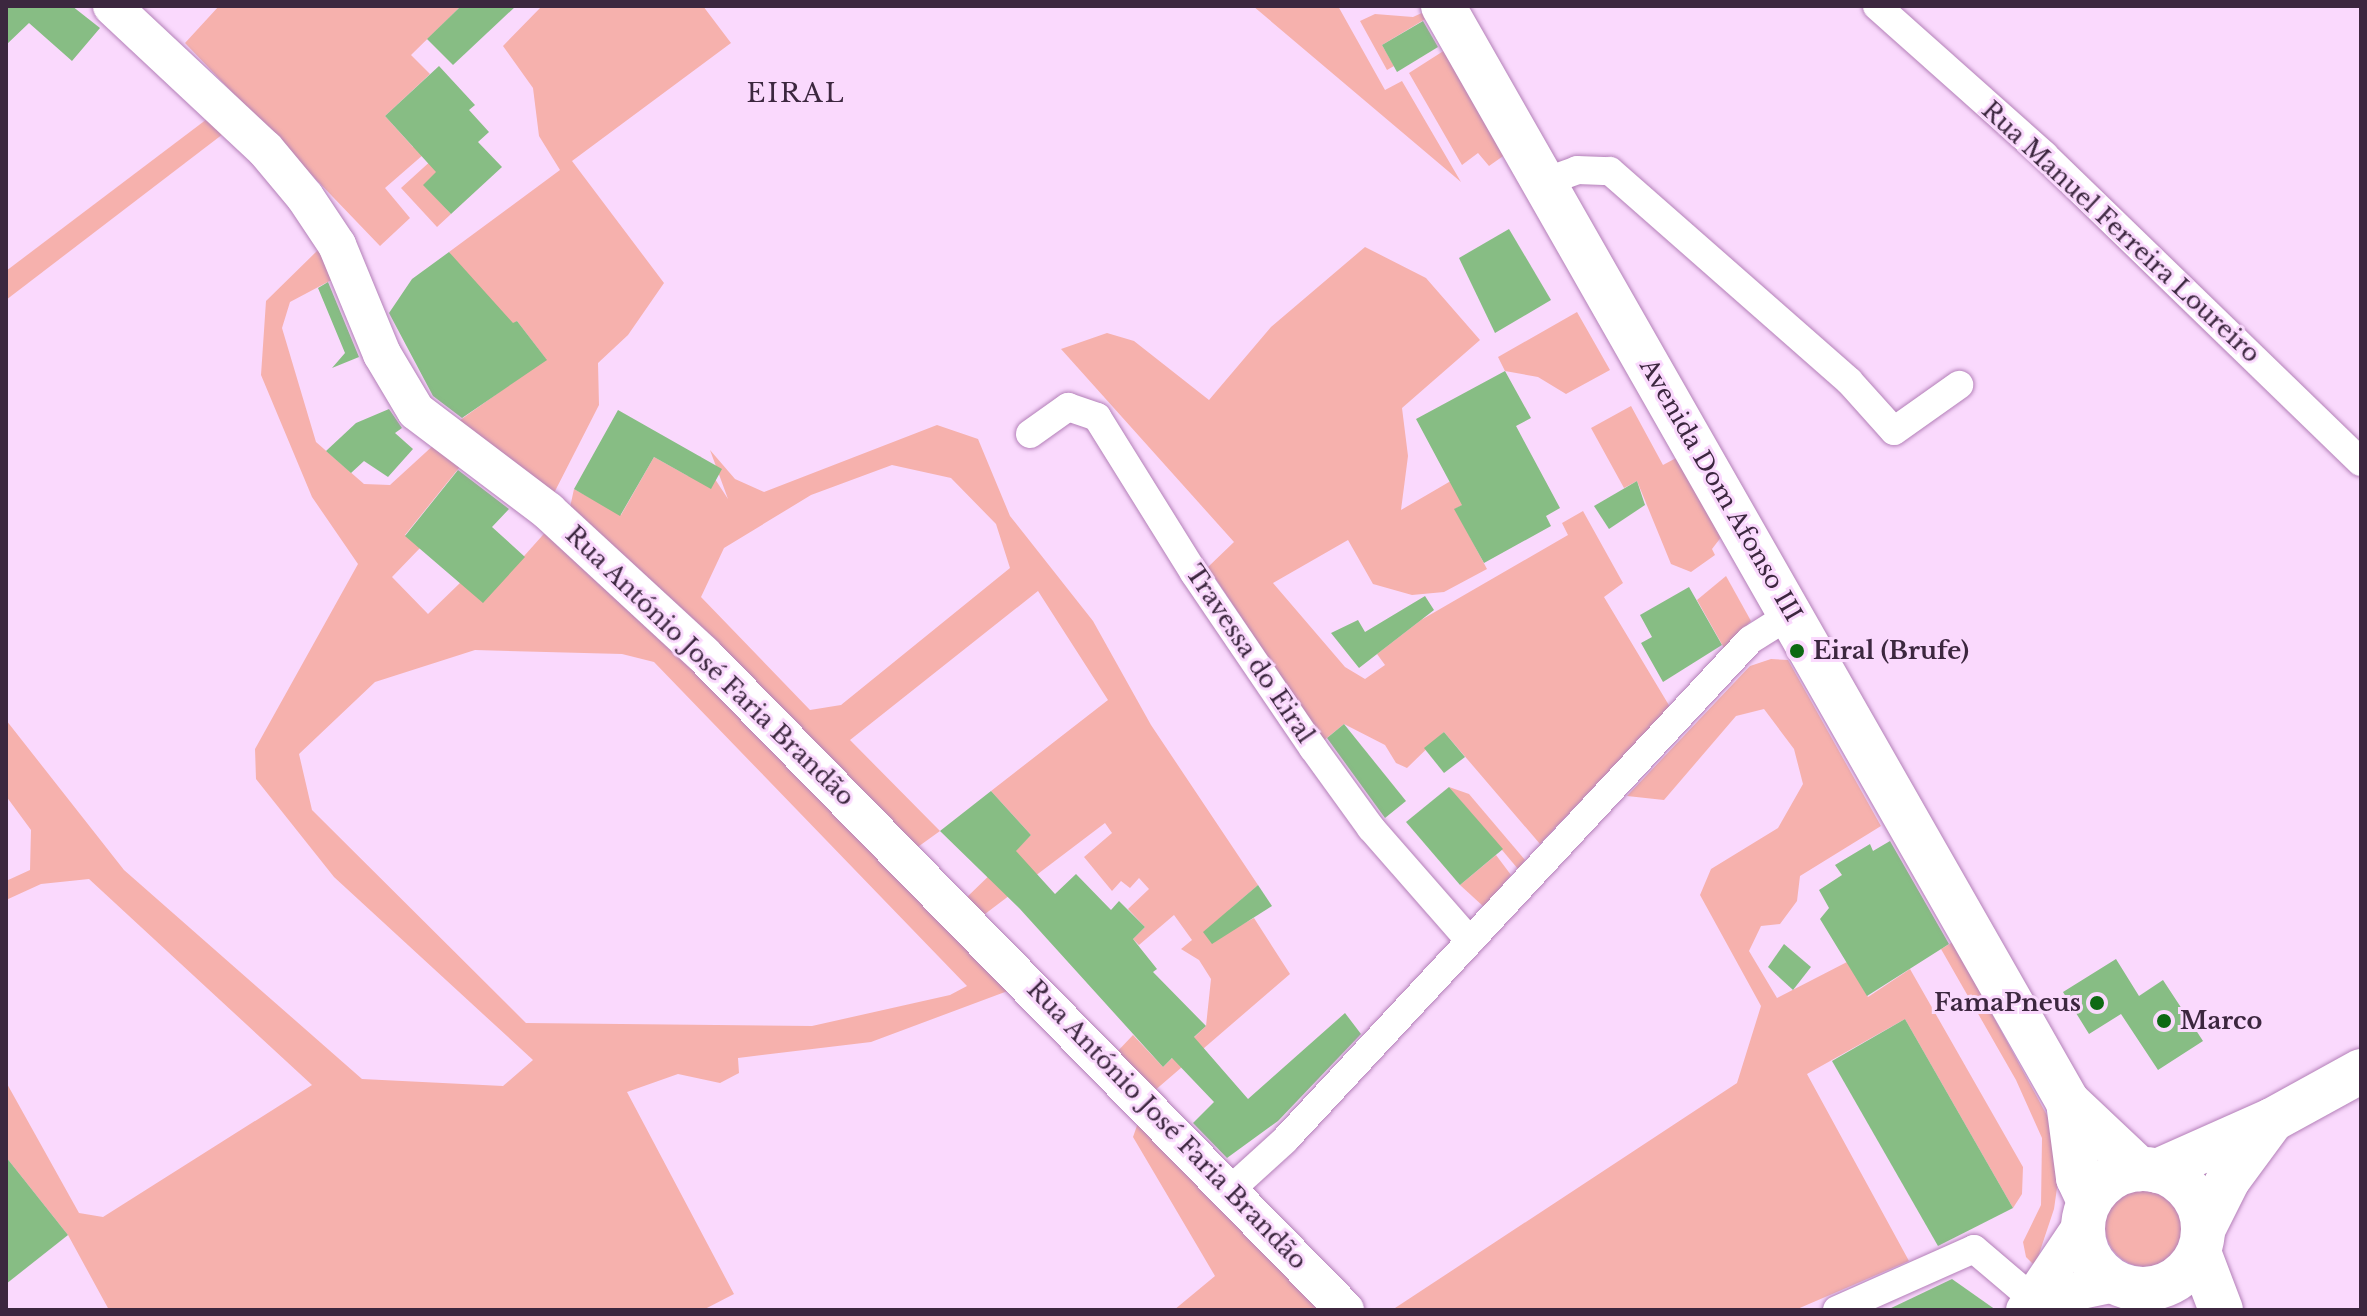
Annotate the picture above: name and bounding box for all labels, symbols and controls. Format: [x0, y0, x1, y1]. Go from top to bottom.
district label: EIRAL [746, 78, 846, 110]
street label: Rua Manuel Ferreira Loureiro [1976, 95, 2266, 369]
street label: Avenida Dom Afonso III [1634, 353, 1808, 627]
street label: Rua António José Faria Brandão [559, 520, 861, 812]
street label: Travessa do Eiral [1180, 559, 1320, 749]
place label: Eiral (Brufe) [1813, 637, 1969, 665]
marker: Eiral (Brufe) [1788, 642, 1806, 660]
street label: Rua António José Faria Brandão [1021, 974, 1313, 1276]
place label: FamaPneus [1934, 989, 2081, 1017]
marker: FamaPneus [2088, 994, 2106, 1012]
place label: Marco [2180, 1007, 2262, 1035]
marker: Marco [2155, 1012, 2173, 1030]

